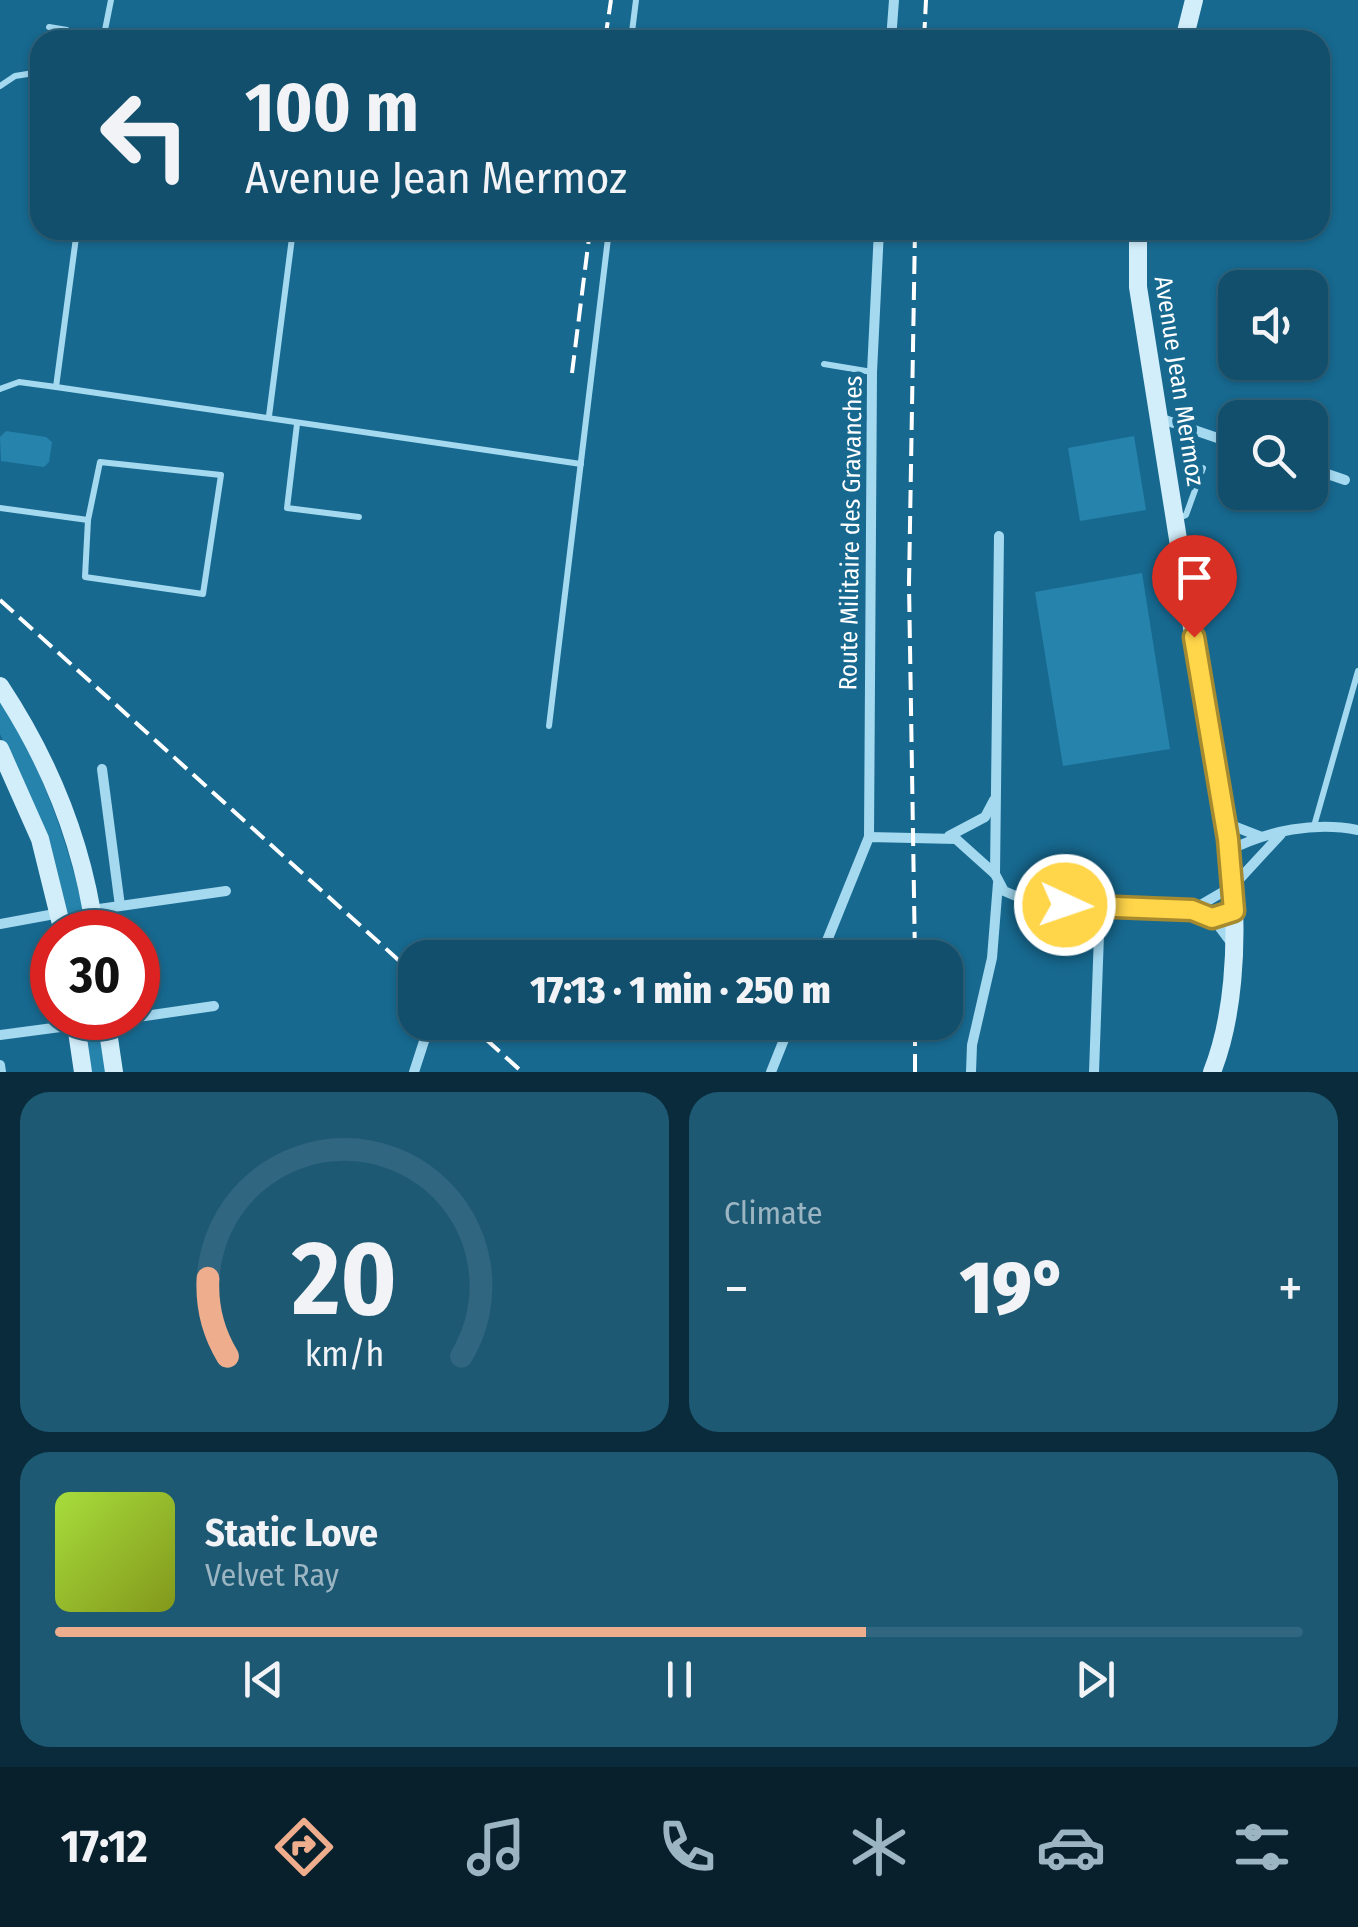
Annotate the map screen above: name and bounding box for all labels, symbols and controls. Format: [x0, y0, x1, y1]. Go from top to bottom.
text: 100 m [245, 66, 419, 150]
icon: left [80, 70, 210, 200]
text: Avenue Jean Mermoz [245, 151, 627, 205]
map controls [1218, 270, 1328, 510]
button: sound [1218, 270, 1328, 380]
street label: Avenue Jean Mermoz [1148, 274, 1210, 488]
street label: Route Militaire des Gravanches [833, 375, 869, 691]
button: search [1218, 400, 1328, 510]
pin [1152, 535, 1237, 638]
icon: arrive [1167, 550, 1222, 605]
position arrow [1013, 853, 1117, 957]
speed limit sign: 30 [30, 910, 160, 1040]
text: 17:13 · 1 min · 250 m [530, 967, 831, 1013]
text: Climate [724, 1194, 823, 1232]
text: 20 [291, 1217, 397, 1342]
text: 19° [960, 1243, 1067, 1333]
text: − [724, 1256, 749, 1322]
text: + [1278, 1256, 1303, 1322]
text: km/h [305, 1333, 384, 1375]
text: Static Love [205, 1510, 378, 1556]
text: Velvet Ray [205, 1556, 339, 1594]
icon: previous [236, 1652, 291, 1707]
icon: pause [652, 1652, 707, 1707]
icon: next [1068, 1652, 1123, 1707]
icon: directions [269, 1812, 339, 1882]
icon: music [461, 1812, 531, 1882]
icon: phone [652, 1812, 722, 1882]
icon: climate [844, 1812, 914, 1882]
icon: car [1036, 1812, 1106, 1882]
icon: filters [1227, 1812, 1297, 1882]
text: 17:12 [61, 1820, 148, 1874]

